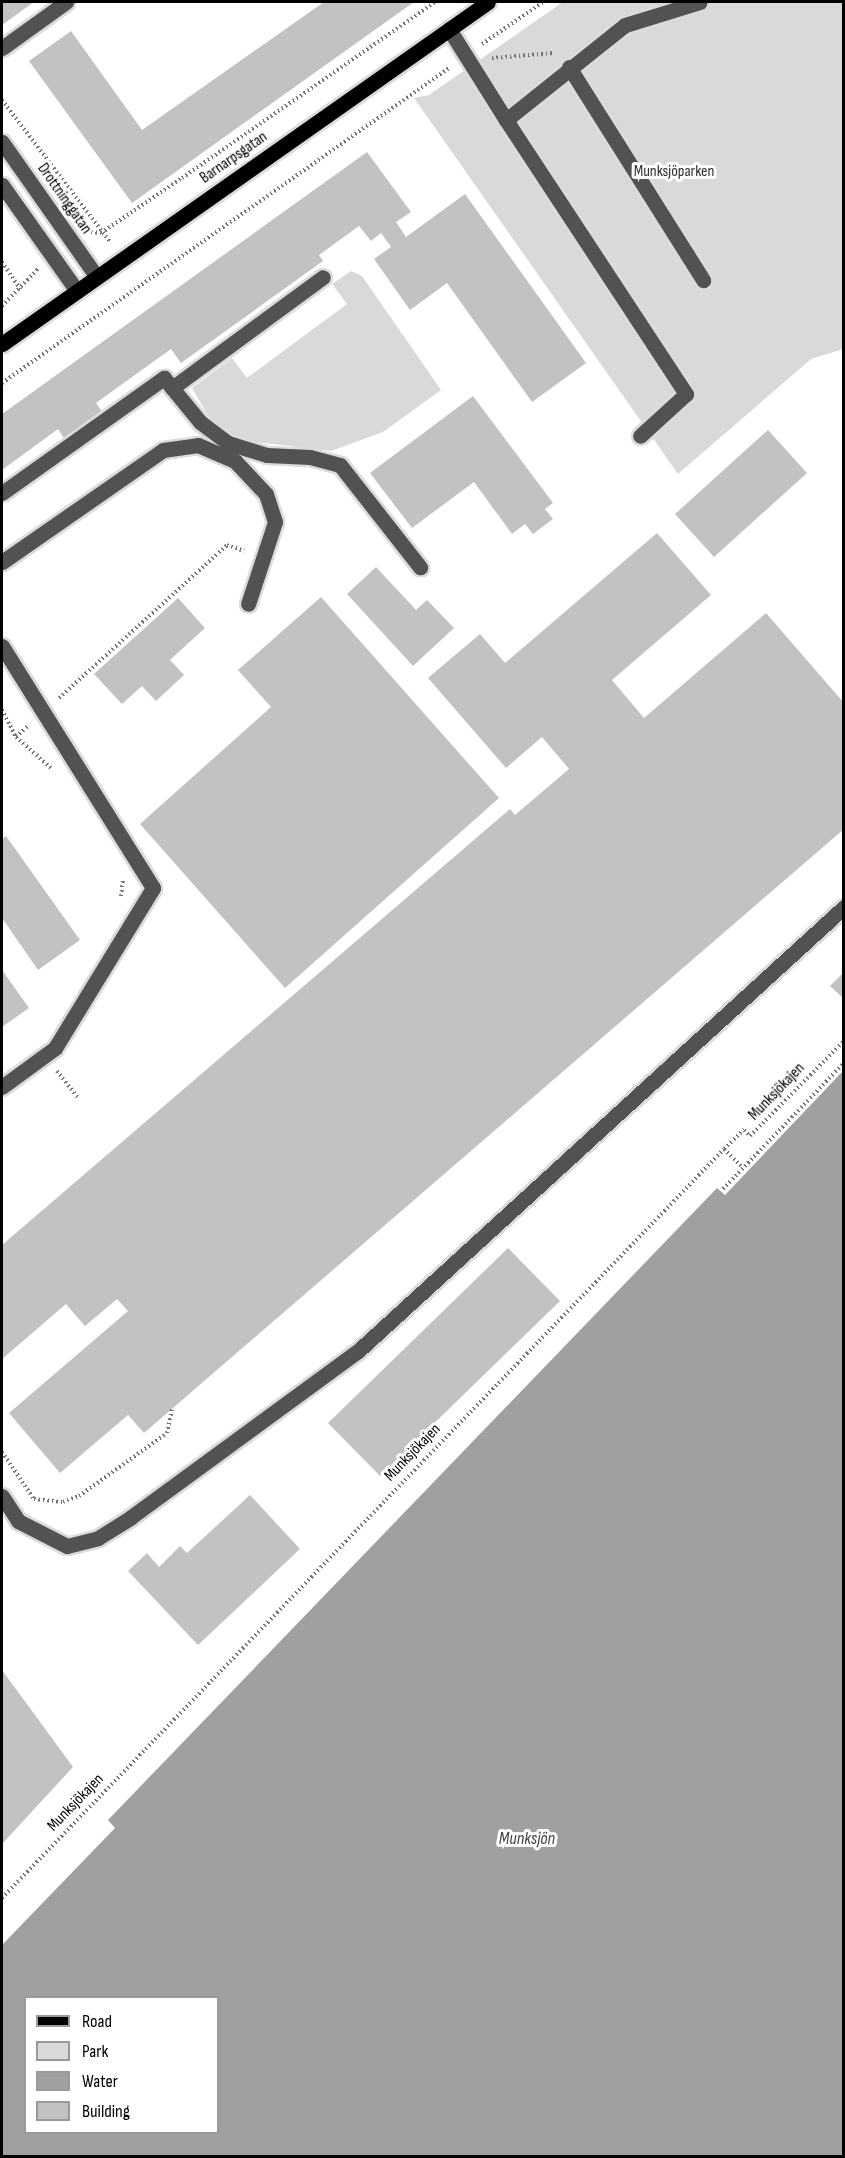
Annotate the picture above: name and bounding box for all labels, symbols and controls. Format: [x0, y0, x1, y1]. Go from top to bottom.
street label: Barnarpsgatan [197, 128, 271, 188]
street label: Drottninggatan [33, 160, 95, 238]
park label: Munksjöparken [634, 162, 714, 182]
street label: Munksjökajen [745, 1059, 809, 1125]
street label: Munksjökajen [381, 1420, 445, 1486]
street label: Munksjökajen [44, 1770, 108, 1836]
water label: Munksjön [499, 1828, 555, 1850]
legend [24, 1996, 219, 2134]
text: Road [82, 2011, 112, 2032]
text: Park [82, 2041, 108, 2062]
text: Water [82, 2071, 118, 2092]
text: Building [82, 2101, 130, 2122]

